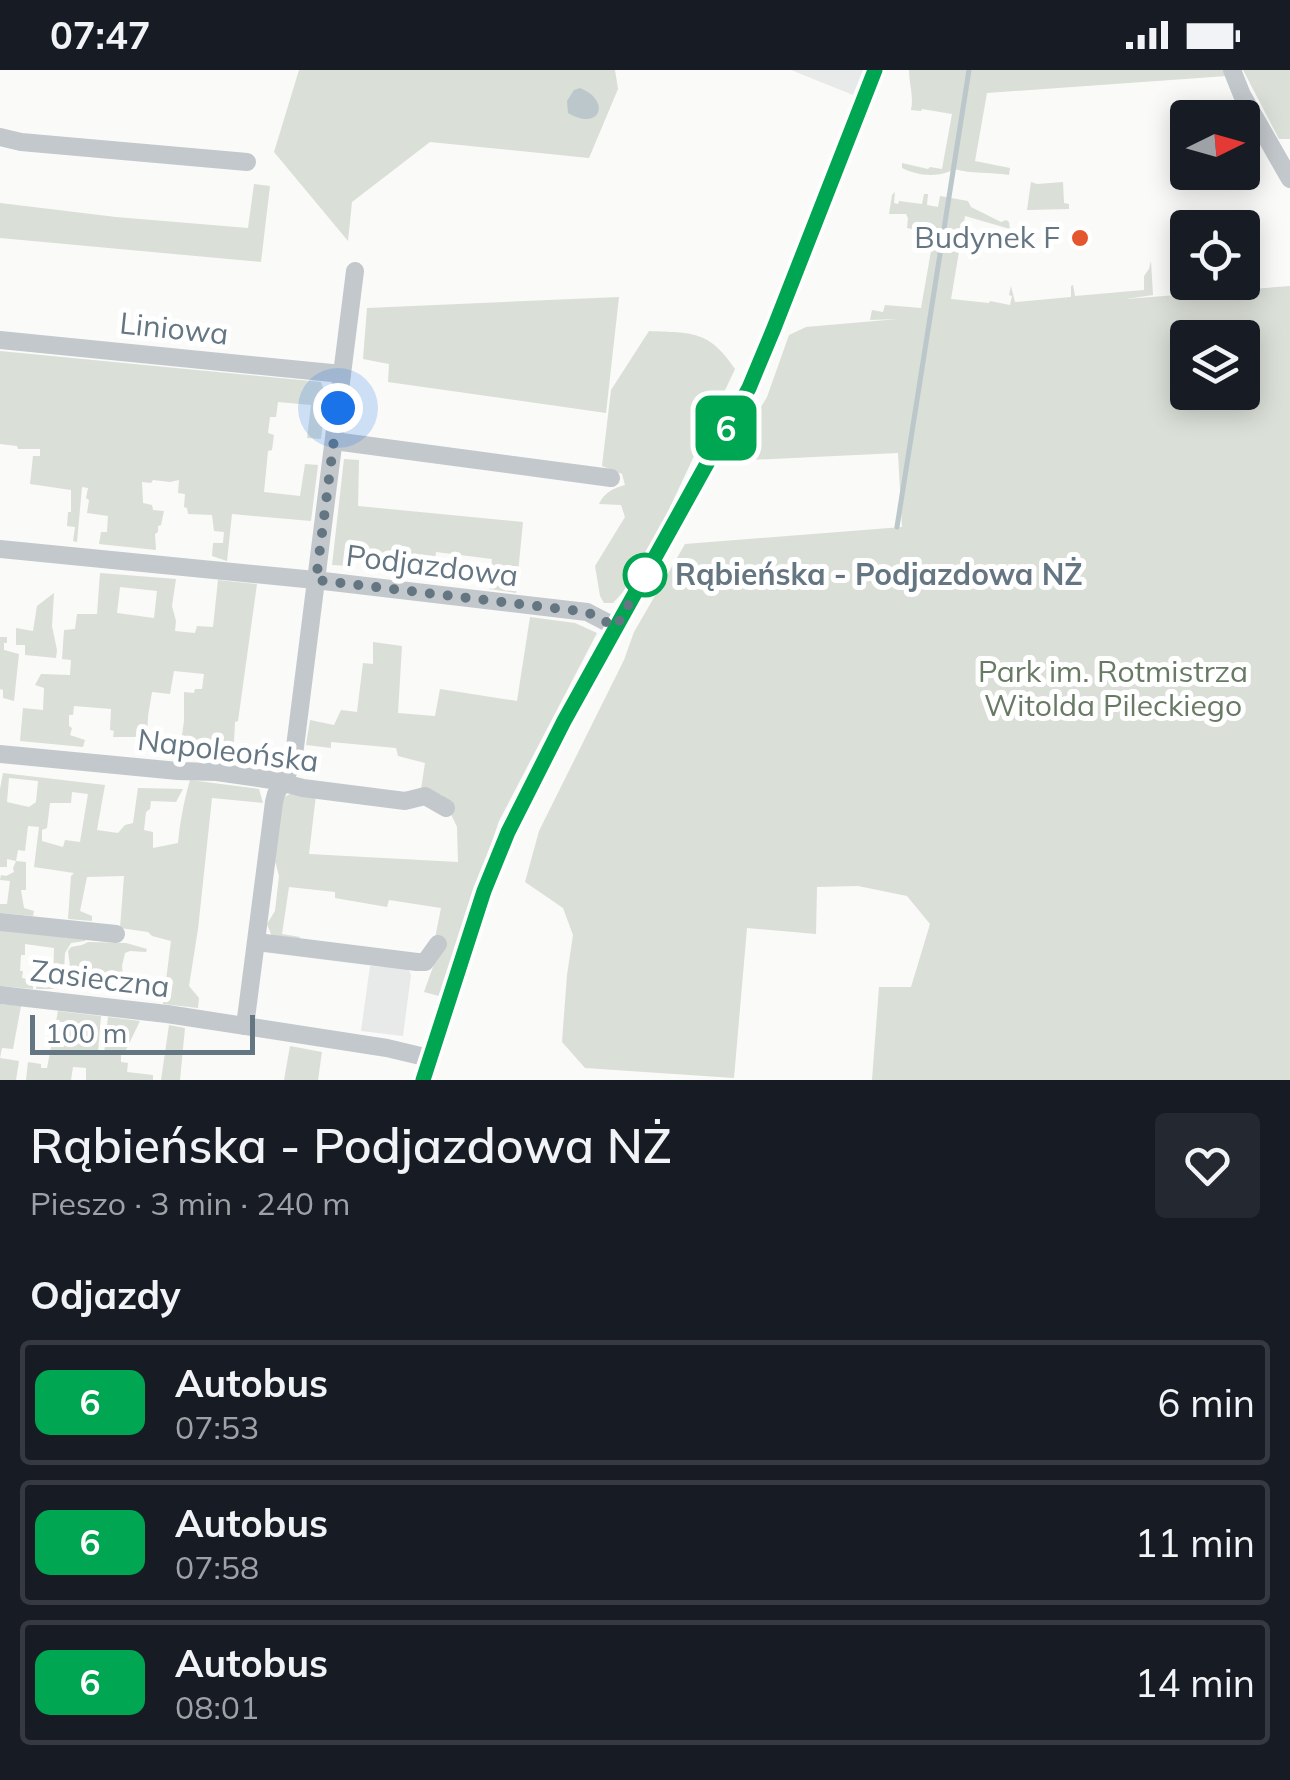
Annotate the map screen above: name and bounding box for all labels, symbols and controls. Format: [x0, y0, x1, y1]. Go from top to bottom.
text: 07:47 [50, 11, 151, 59]
north arrow [1170, 100, 1260, 190]
map controls [1170, 100, 1260, 410]
button: locate [1170, 210, 1260, 300]
place label: Budynek F [914, 218, 1060, 256]
marker: Budynek F [1069, 227, 1091, 249]
street label: Liniowa [118, 303, 230, 353]
button: layers [1170, 320, 1260, 410]
your location [313, 383, 363, 433]
line badge: 6 [694, 396, 758, 460]
text: 6 [715, 406, 737, 450]
street label: Podjazdowa [344, 536, 520, 594]
marker: Rąbieńska - Podjazdowa NŻ [624, 554, 666, 596]
place label: Rąbieńska - Podjazdowa NŻ [675, 555, 1083, 593]
park label: Park im. Rotmistrza Witolda Pileckiego [978, 652, 1248, 724]
street label: Napoleońska [136, 720, 321, 780]
street label: Zasieczna [28, 951, 172, 1005]
scale bar [30, 1010, 255, 1054]
text: 100 m [45, 1015, 127, 1050]
button: heart [1155, 1113, 1260, 1218]
text: Rąbieńska - Podjazdowa NŻ [30, 1115, 672, 1175]
text: Pieszo · 3 min · 240 m [30, 1183, 350, 1223]
text: Odjazdy [30, 1271, 181, 1319]
text: Autobus [175, 1359, 328, 1407]
text: 6 min [1158, 1379, 1255, 1427]
text: 6 [79, 1380, 101, 1424]
text: 07:53 [175, 1407, 259, 1447]
text: Autobus [175, 1499, 328, 1547]
text: 11 min [1135, 1519, 1255, 1567]
text: 6 [79, 1520, 101, 1564]
text: 07:58 [175, 1547, 259, 1587]
text: Autobus [175, 1639, 328, 1687]
text: 14 min [1135, 1659, 1255, 1707]
text: 6 [79, 1660, 101, 1704]
text: 08:01 [175, 1687, 259, 1727]

